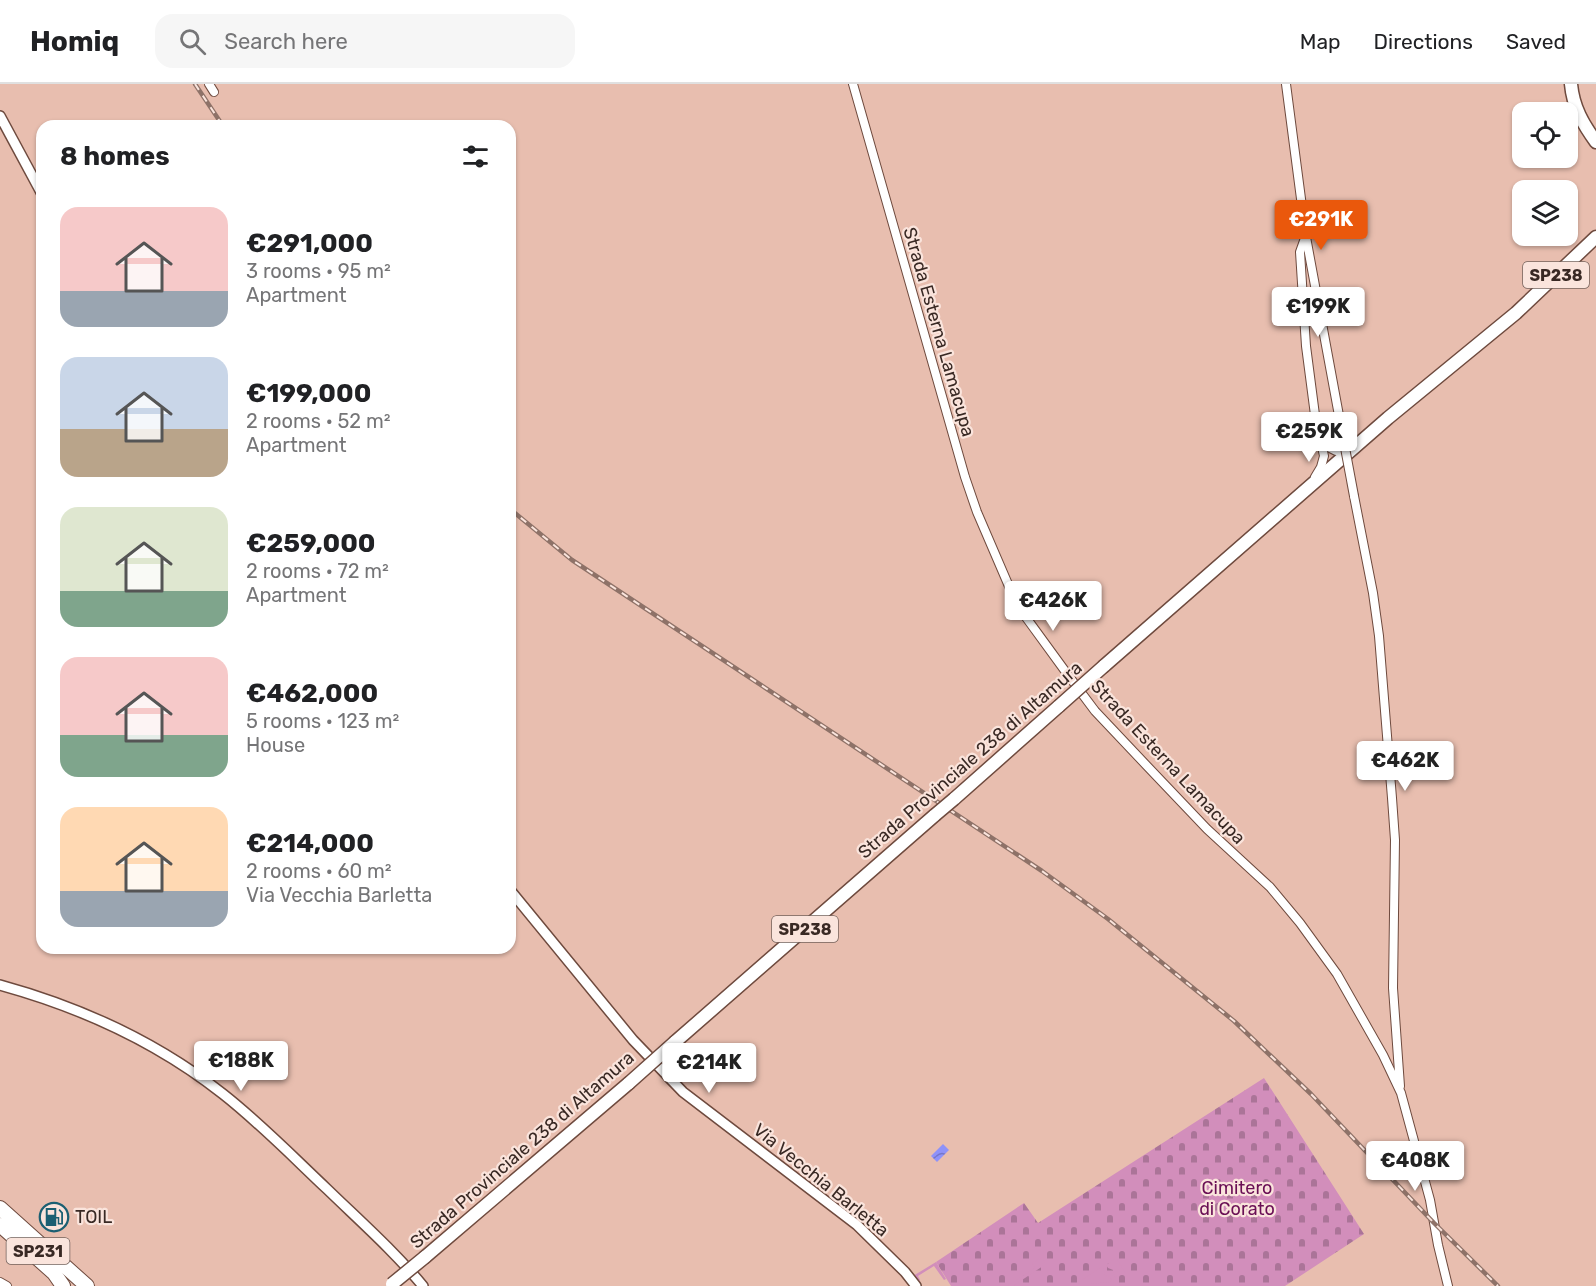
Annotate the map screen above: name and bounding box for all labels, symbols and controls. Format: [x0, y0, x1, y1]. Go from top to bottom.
search box [155, 14, 575, 68]
text: Homiq [30, 25, 119, 58]
icon: search [176, 25, 209, 58]
text: Search here [224, 28, 348, 55]
text: Map [1300, 29, 1341, 54]
text: Directions [1374, 29, 1473, 54]
text: Saved [1506, 29, 1566, 54]
map controls [1512, 102, 1578, 246]
button: locate [1512, 102, 1578, 168]
icon: filters [459, 140, 492, 173]
text: 8 homes [60, 141, 170, 172]
button: layers [1512, 180, 1578, 246]
pin: €291K [1279, 200, 1363, 251]
text: €291K [1289, 207, 1353, 231]
street label: Strada Esterna Lamacupa [899, 225, 979, 439]
text: €291,000 [246, 228, 373, 259]
icon: home [108, 231, 180, 303]
text: 3 rooms · 95 m² [246, 259, 391, 283]
road number: SP238 [1523, 262, 1589, 288]
text: Apartment [246, 283, 347, 307]
pin: €199K [1276, 287, 1360, 338]
text: €199K [1286, 294, 1350, 318]
text: €199,000 [246, 378, 371, 409]
icon: home [108, 381, 180, 453]
text: 2 rooms · 52 m² [246, 409, 391, 433]
pin: €259K [1267, 412, 1351, 463]
text: €259K [1275, 419, 1343, 443]
text: Apartment [246, 433, 347, 457]
text: €259,000 [246, 528, 376, 559]
icon: home [108, 531, 180, 603]
text: 2 rooms · 72 m² [246, 559, 389, 583]
pin: €426K [1011, 581, 1095, 632]
text: Apartment [246, 583, 347, 607]
text: €426K [1019, 588, 1087, 612]
street label: Strada Provinciale 238 di Altamura [854, 657, 1086, 863]
street label: Strada Esterna Lamacupa [1086, 675, 1250, 849]
text: €462,000 [246, 678, 378, 709]
icon: home [108, 681, 180, 753]
text: 5 rooms · 123 m² [246, 709, 399, 733]
text: House [246, 733, 305, 757]
pin: €462K [1363, 741, 1447, 792]
text: €462K [1371, 748, 1439, 772]
text: €214,000 [246, 828, 374, 859]
icon: home [108, 831, 180, 903]
text: 2 rooms · 60 m² [246, 859, 392, 883]
text: Via Vecchia Barletta [246, 883, 432, 907]
road number: SP238 [772, 916, 838, 942]
pin: €188K [199, 1041, 283, 1092]
pin: €214K [667, 1043, 751, 1094]
street label: Strada Provinciale 238 di Altamura [406, 1047, 638, 1253]
text: €188K [208, 1048, 274, 1072]
text: €214K [676, 1050, 742, 1074]
street label: Via Vecchia Barletta [749, 1119, 893, 1241]
pin: €408K [1373, 1141, 1457, 1192]
text: €408K [1380, 1148, 1450, 1172]
park label: Cimitero di Corato [1199, 1177, 1275, 1220]
fuel station icon: TOIL [38, 1201, 70, 1233]
place label: TOIL [75, 1206, 112, 1228]
road number: SP231 [6, 1238, 70, 1264]

